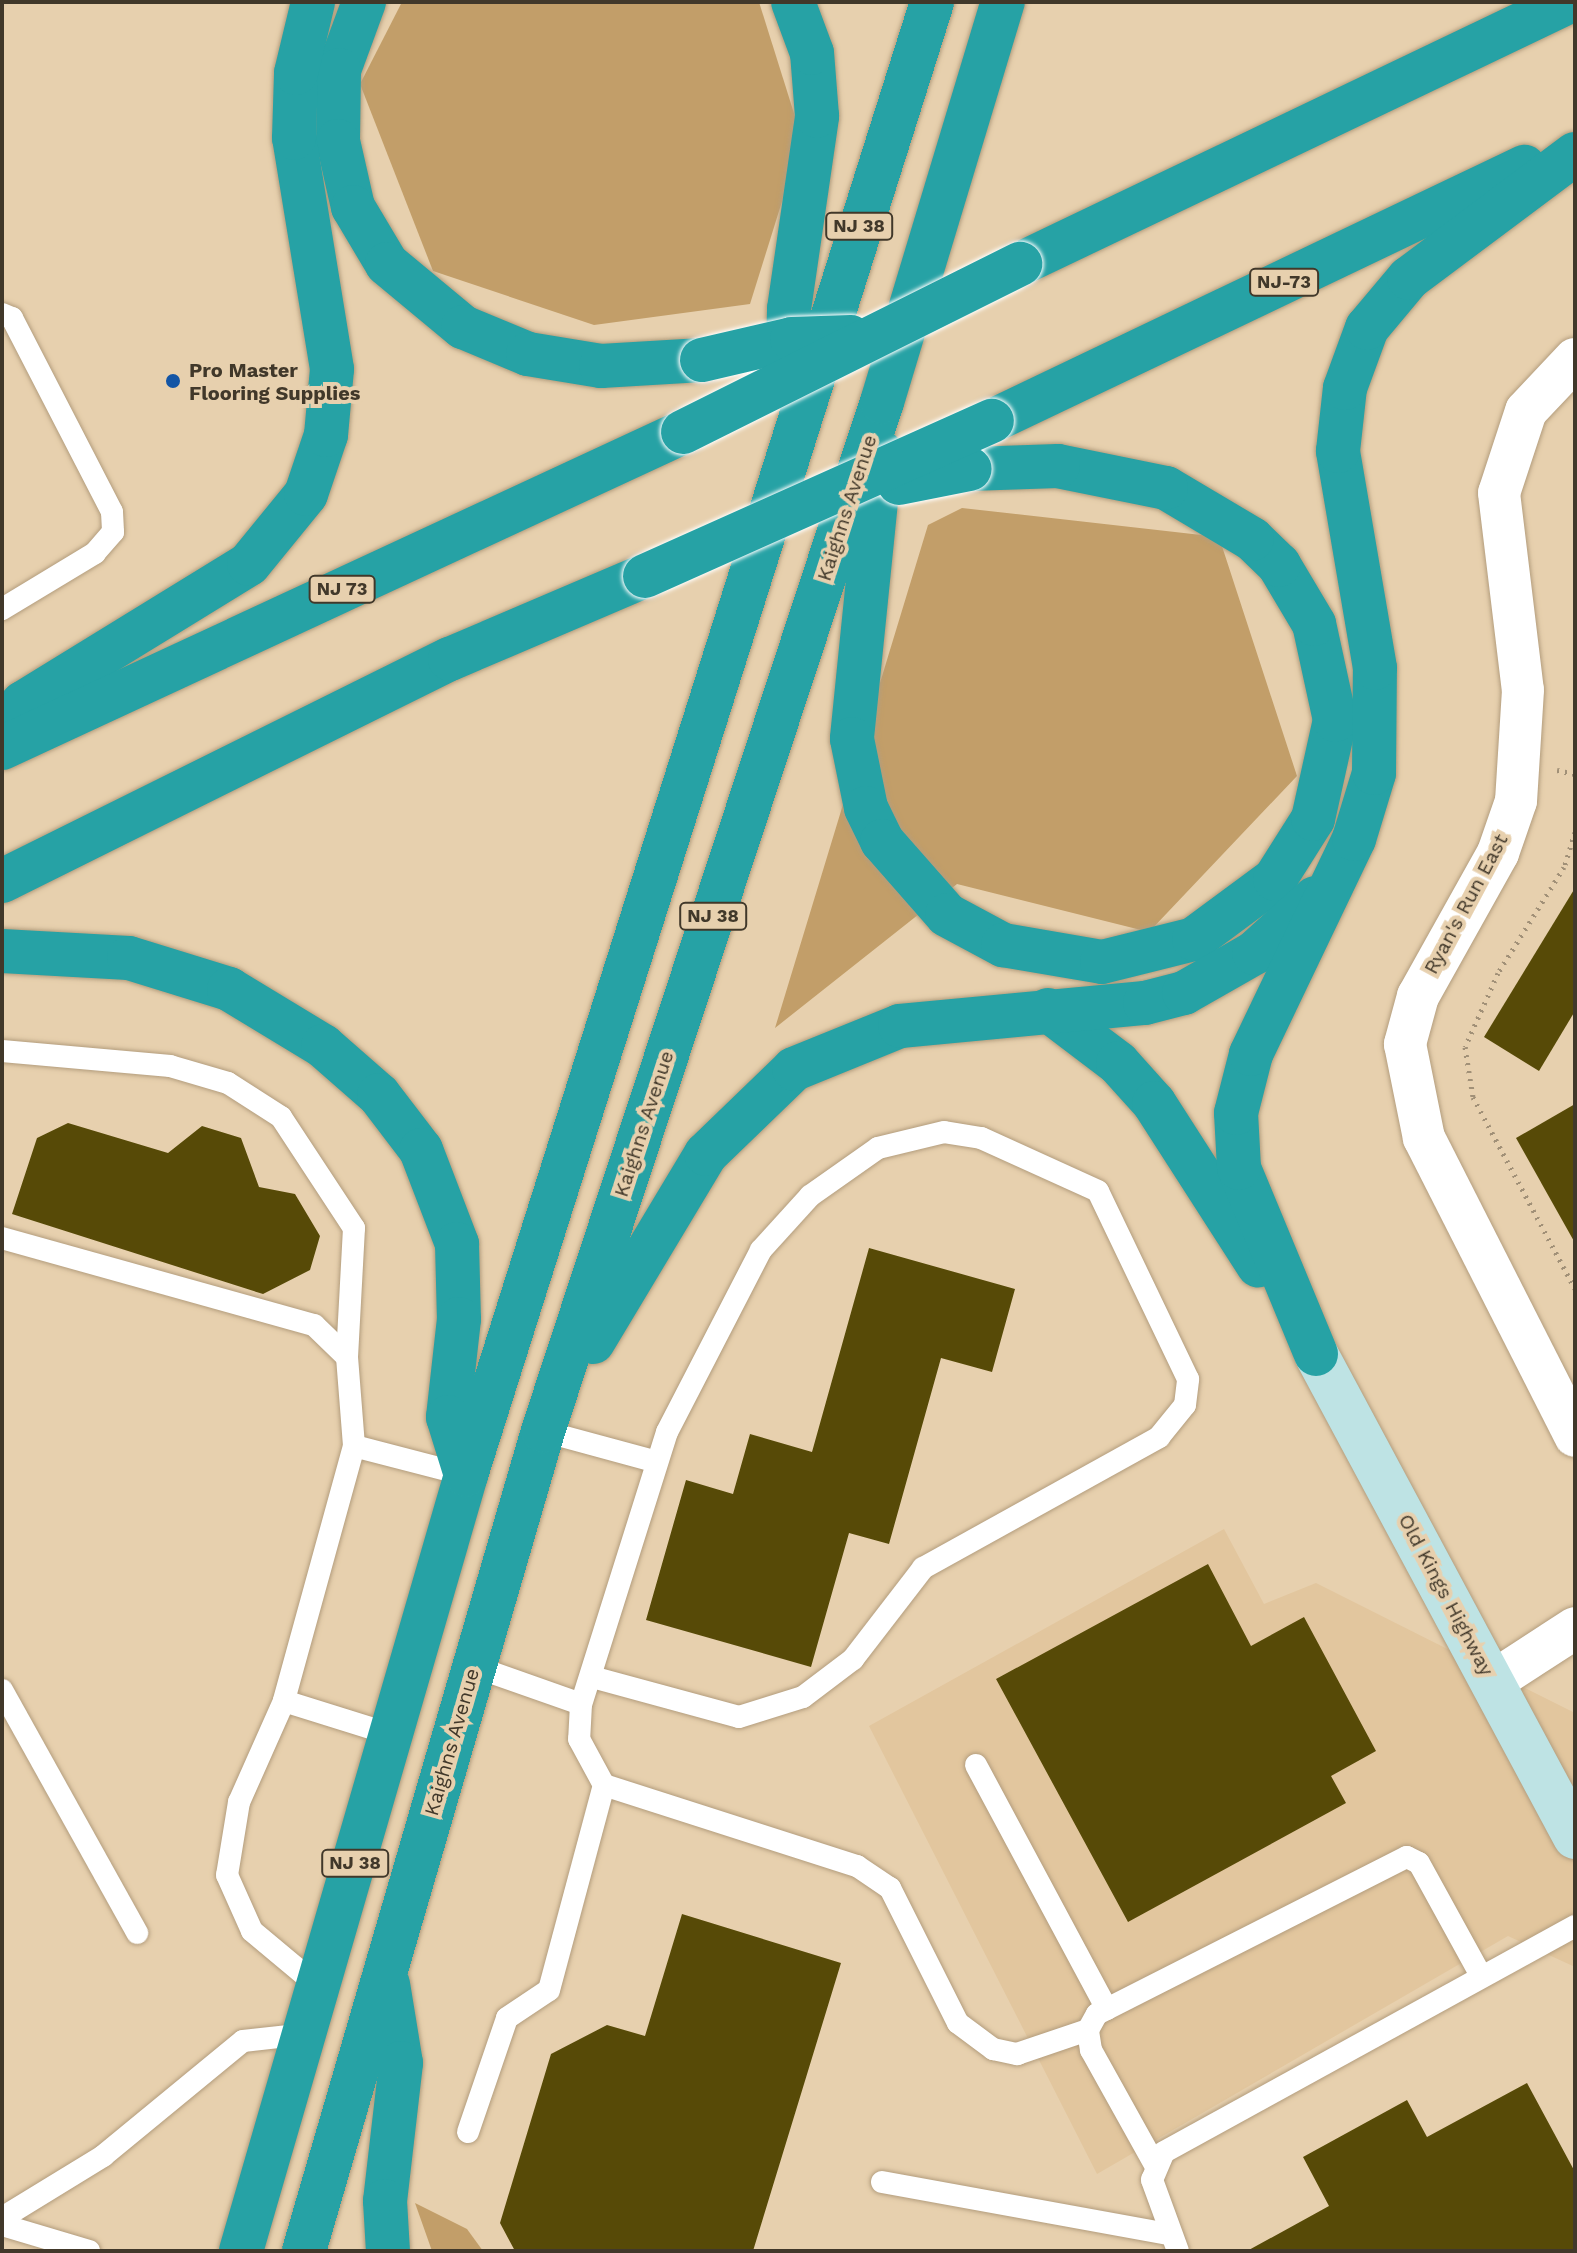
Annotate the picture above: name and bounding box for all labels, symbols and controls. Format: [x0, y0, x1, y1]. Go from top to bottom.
road number: NJ 38 [825, 212, 893, 240]
road number: NJ-73 [1248, 268, 1320, 296]
place label: Pro Master Flooring Supplies [189, 358, 360, 405]
marker: Pro Master Flooring Supplies [164, 372, 182, 390]
street label: Kaighns Avenue [812, 432, 882, 584]
road number: NJ 73 [308, 575, 376, 603]
street label: Ryan's Run East [1419, 830, 1513, 978]
road number: NJ 38 [679, 902, 747, 930]
street label: Kaighns Avenue [609, 1048, 679, 1200]
street label: Old Kings Highway [1393, 1510, 1499, 1680]
street label: Kaighns Avenue [419, 1665, 485, 1819]
road number: NJ 38 [321, 1849, 389, 1877]

